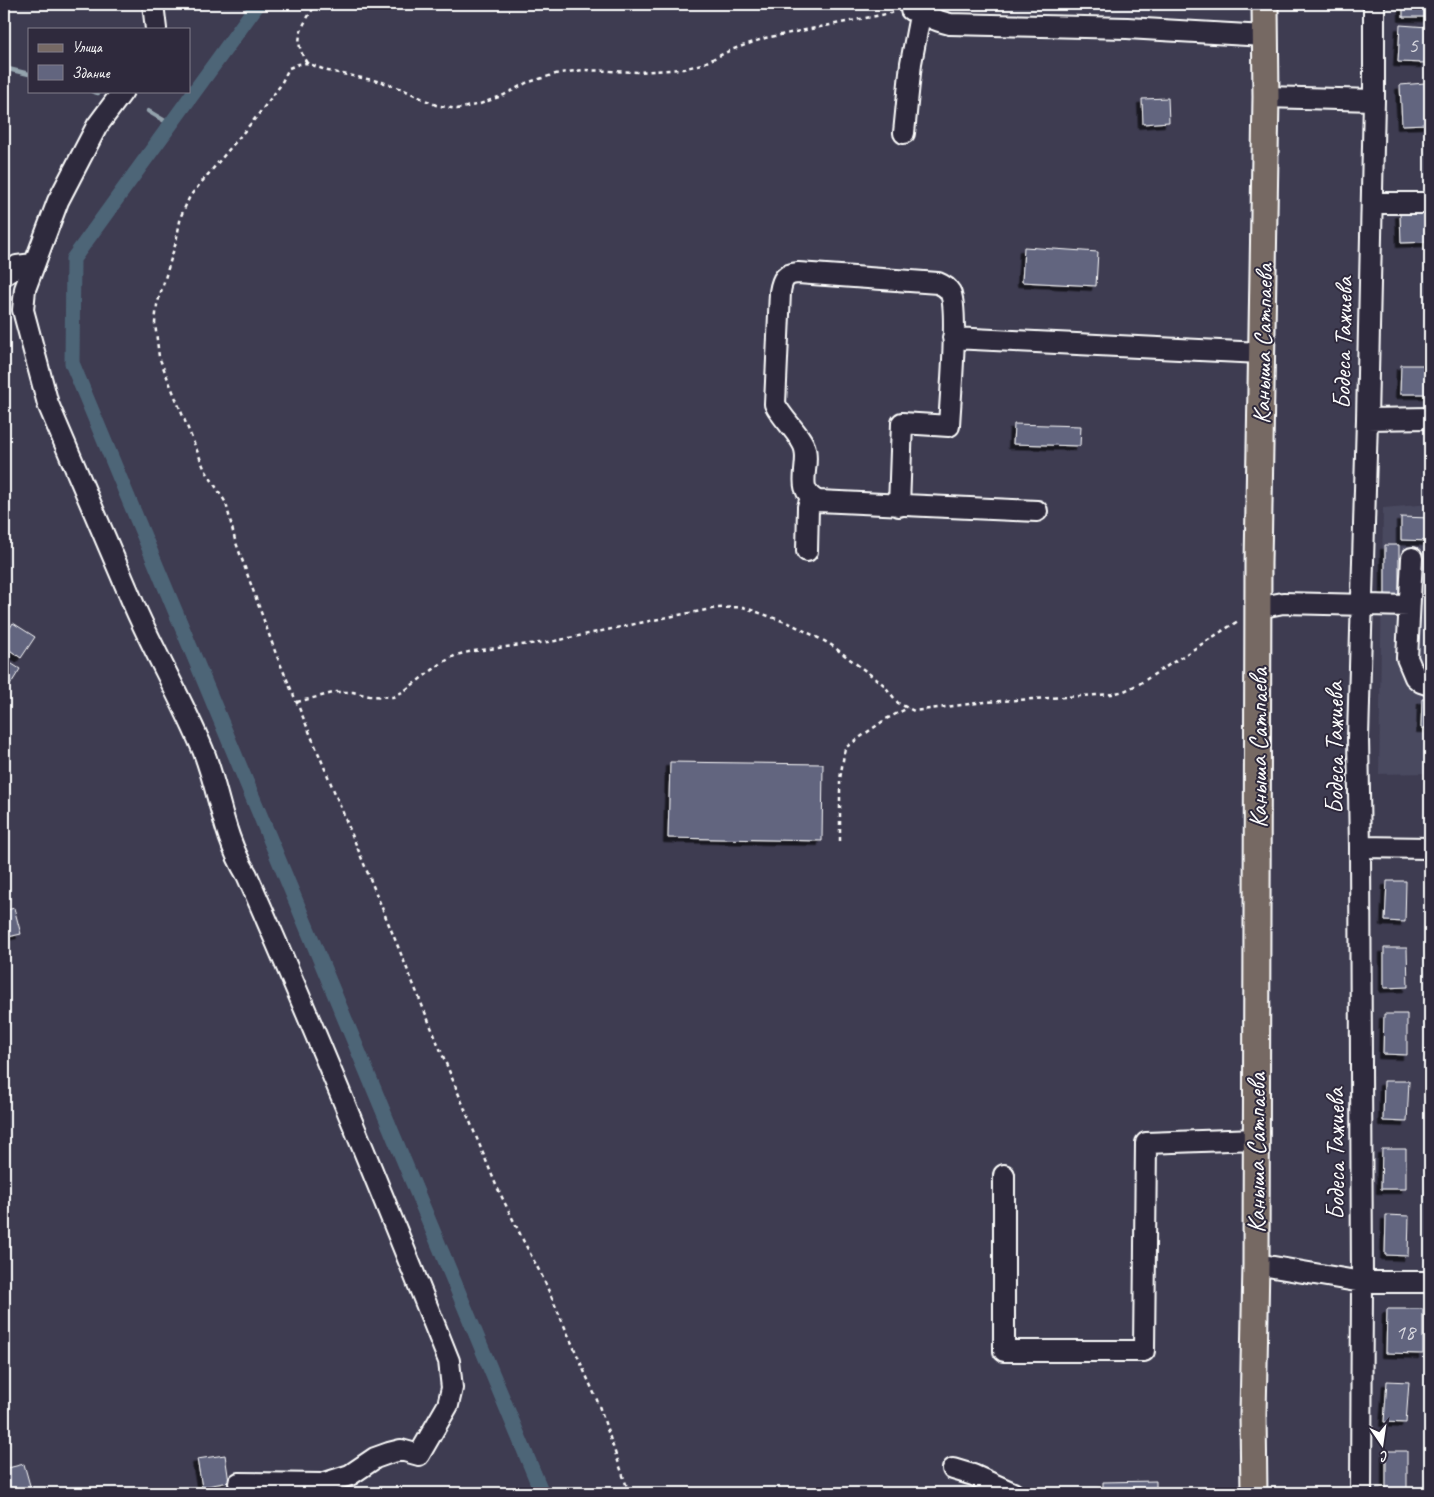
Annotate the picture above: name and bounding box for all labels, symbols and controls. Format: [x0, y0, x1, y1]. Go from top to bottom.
legend [28, 28, 190, 92]
house number: 5 [1408, 31, 1419, 59]
text: Улица [72, 38, 103, 57]
text: Здание [72, 64, 111, 83]
street label: Каныша Сатпаева [1246, 262, 1280, 424]
street label: Бодеса Тажиева [1326, 275, 1360, 409]
street label: Каныша Сатпаева [1243, 666, 1275, 828]
street label: Бодеса Тажиева [1319, 680, 1351, 814]
street label: Каныша Сатпаева [1241, 1071, 1273, 1233]
street label: Бодеса Тажиева [1320, 1086, 1352, 1220]
house number: 18 [1395, 1318, 1417, 1346]
north arrow [1356, 1420, 1406, 1470]
text: С [1377, 1447, 1390, 1466]

